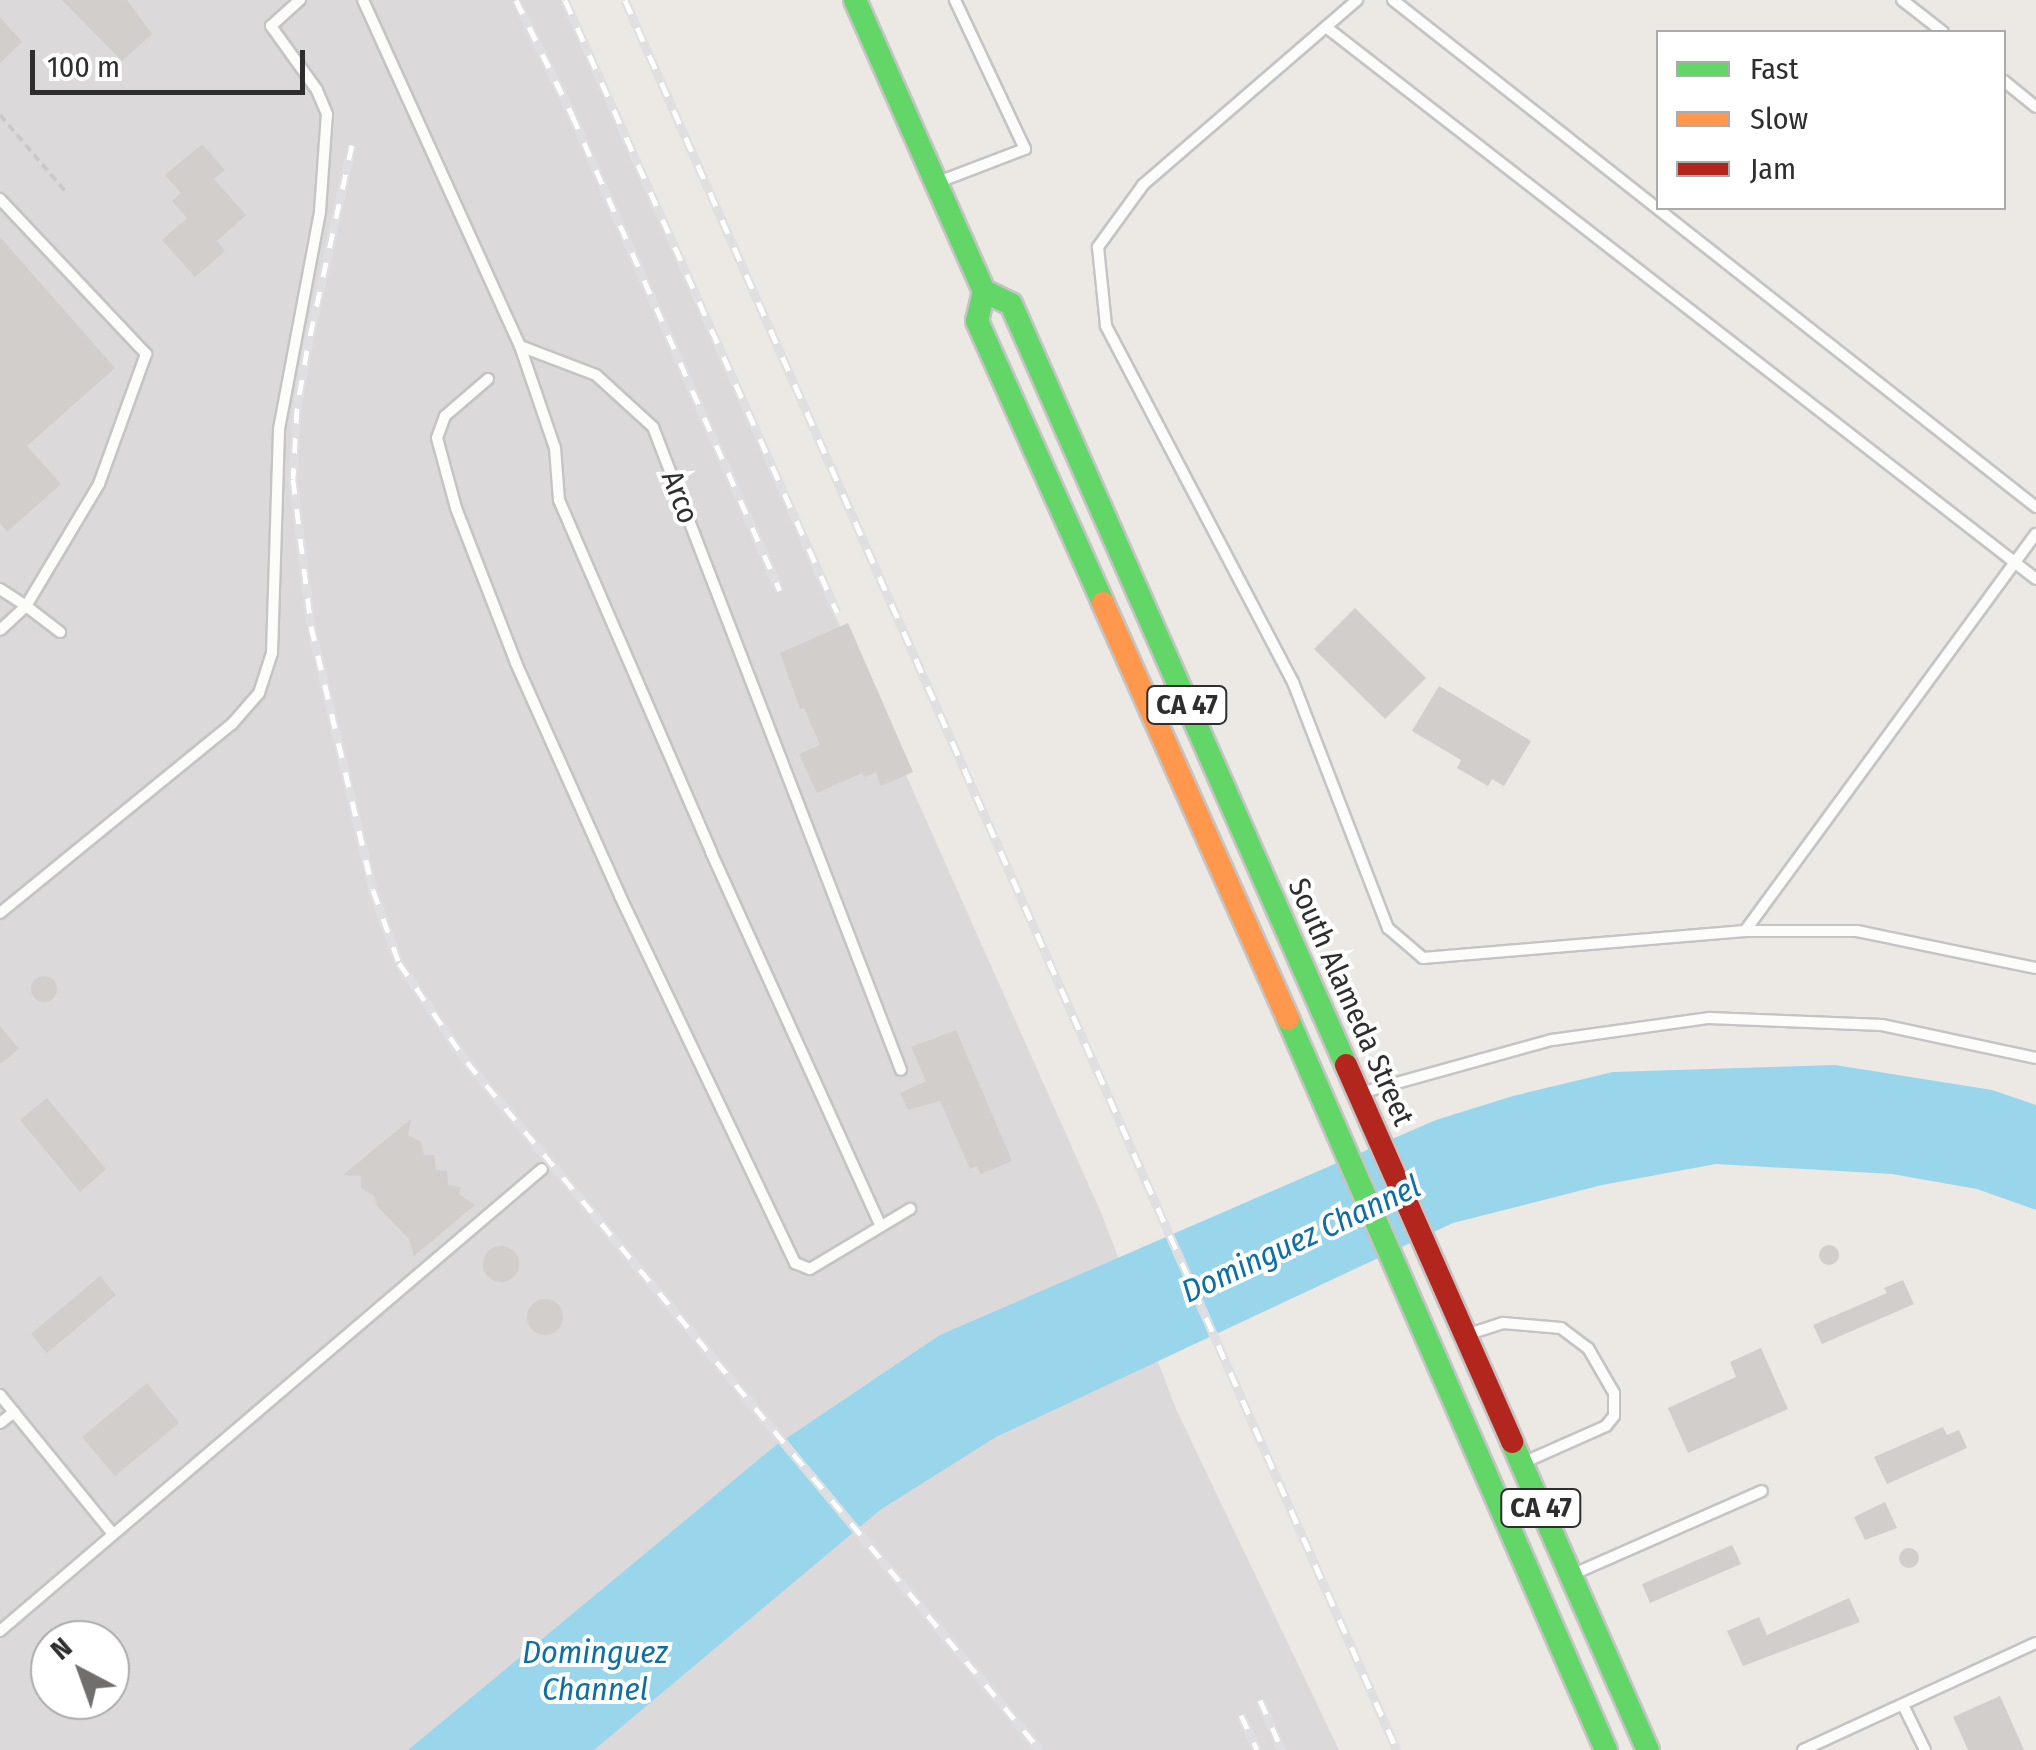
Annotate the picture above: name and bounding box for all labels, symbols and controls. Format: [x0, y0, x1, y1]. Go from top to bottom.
scale bar [35, 30, 310, 92]
legend [1656, 30, 2006, 210]
text: 100 m [47, 49, 120, 85]
text: Fast [1750, 51, 1798, 87]
text: Slow [1750, 101, 1808, 137]
text: Jam [1750, 151, 1796, 187]
street label: Arco [654, 466, 706, 528]
road number: CA 47 [1144, 682, 1230, 728]
street label: South Alameda Street [1280, 873, 1422, 1131]
water label: Dominguez Channel [1175, 1167, 1427, 1311]
road number: CA 47 [1498, 1485, 1584, 1531]
north arrow [30, 1620, 130, 1720]
text: N [44, 1631, 78, 1666]
water label: Dominguez Channel [522, 1634, 668, 1709]

